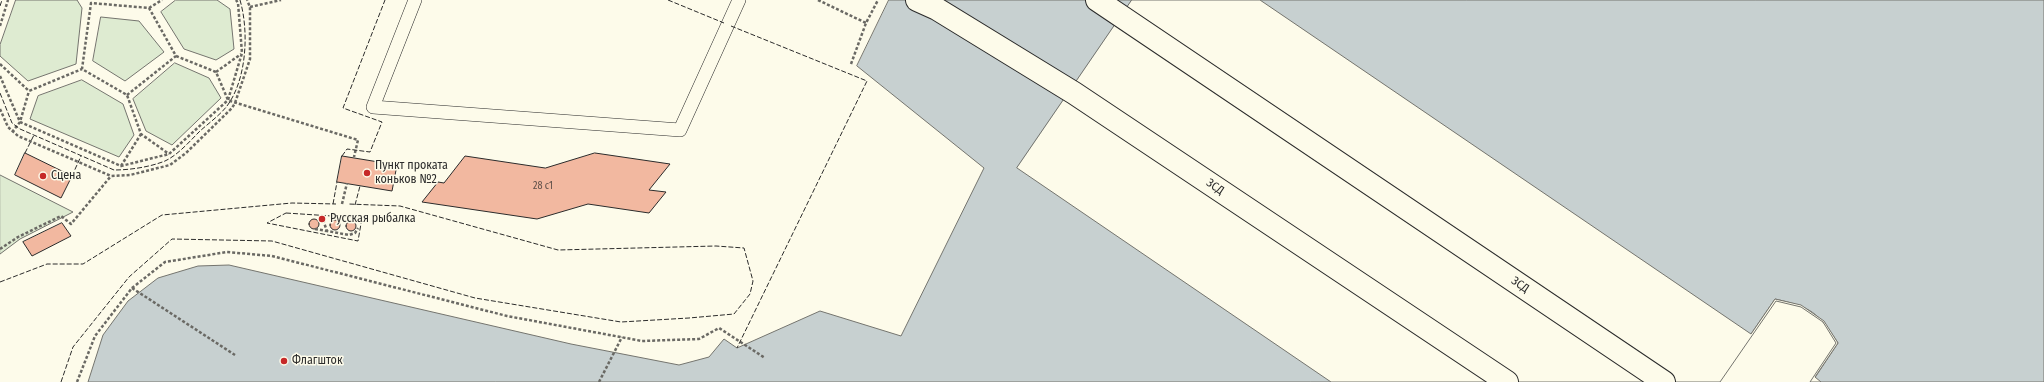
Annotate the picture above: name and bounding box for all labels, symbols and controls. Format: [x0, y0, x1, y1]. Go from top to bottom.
place label: Пункт проката коньков №2 [375, 159, 448, 187]
marker: Пункт проката коньков №2 [362, 168, 372, 178]
place label: Сцена [51, 169, 81, 183]
marker: Сцена [38, 171, 48, 181]
street label: ЗСД [1203, 176, 1227, 198]
house number: 28 с1 [533, 180, 553, 192]
place label: Русская рыбалка [330, 212, 416, 226]
marker: Русская рыбалка [317, 214, 327, 224]
street label: ЗСД [1508, 274, 1532, 296]
place label: Флагшток [292, 354, 343, 368]
marker: Флагшток [279, 356, 289, 366]

